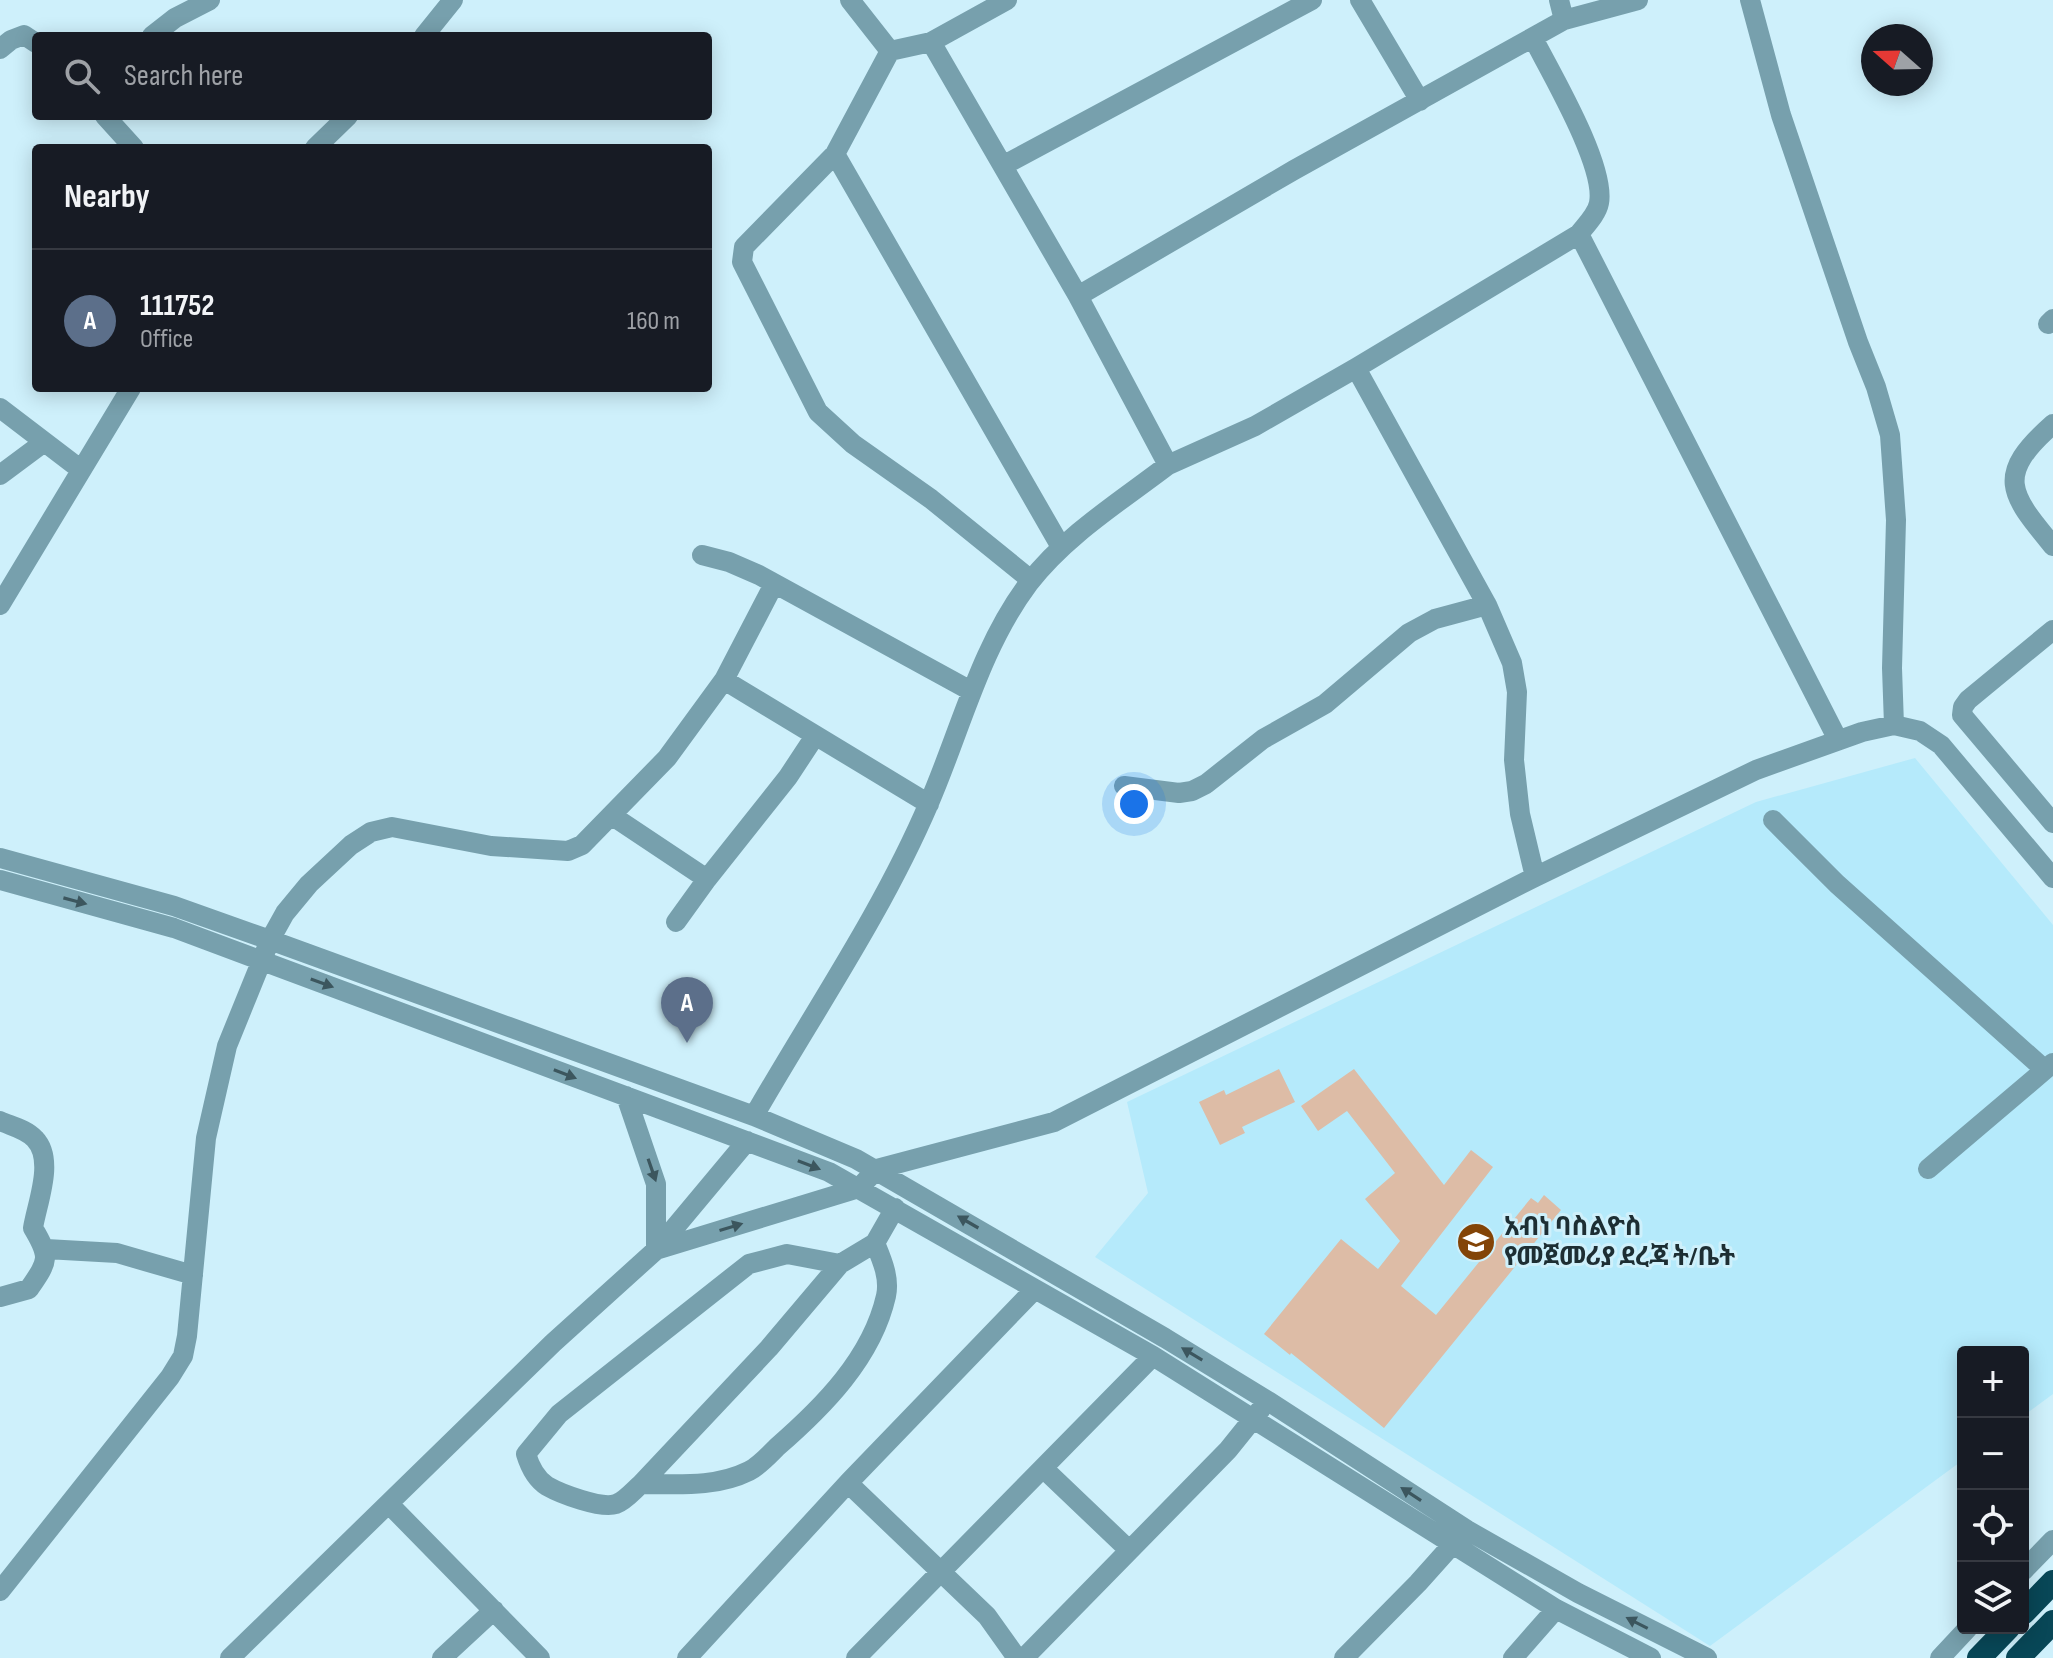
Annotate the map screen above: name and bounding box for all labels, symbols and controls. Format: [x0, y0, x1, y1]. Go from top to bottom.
north arrow [1861, 24, 1933, 96]
search box [32, 32, 712, 120]
icon: search [60, 54, 104, 98]
text: Search here [124, 58, 243, 94]
text: Nearby [64, 176, 150, 217]
text: 111752 [140, 288, 214, 324]
text: A [84, 306, 96, 337]
text: 160 m [627, 306, 680, 337]
text: Office [140, 324, 193, 355]
your location [1114, 784, 1154, 824]
one-way arrow [63, 895, 88, 907]
one-way arrow [310, 977, 334, 990]
pin: A [661, 977, 713, 1043]
one-way arrow [553, 1068, 577, 1081]
one-way arrow [646, 1158, 658, 1182]
one-way arrow [797, 1159, 821, 1172]
place label: አብነ ባስልዮስ የመጀመሪያ ደረጃ ት/ቤት [1504, 1212, 1735, 1273]
one-way arrow [957, 1215, 979, 1229]
one-way arrow [719, 1220, 743, 1233]
school or university icon: አብነ ባስልዮስ የመጀመሪያ ደረጃ ት/ቤት [1455, 1221, 1497, 1263]
map controls [1957, 1346, 2029, 1634]
button: + [1957, 1346, 2029, 1418]
one-way arrow [1181, 1348, 1203, 1362]
button: − [1957, 1418, 2029, 1490]
one-way arrow [1401, 1486, 1422, 1501]
button: locate [1957, 1490, 2029, 1562]
button: layers [1957, 1562, 2029, 1634]
one-way arrow [1626, 1616, 1649, 1629]

